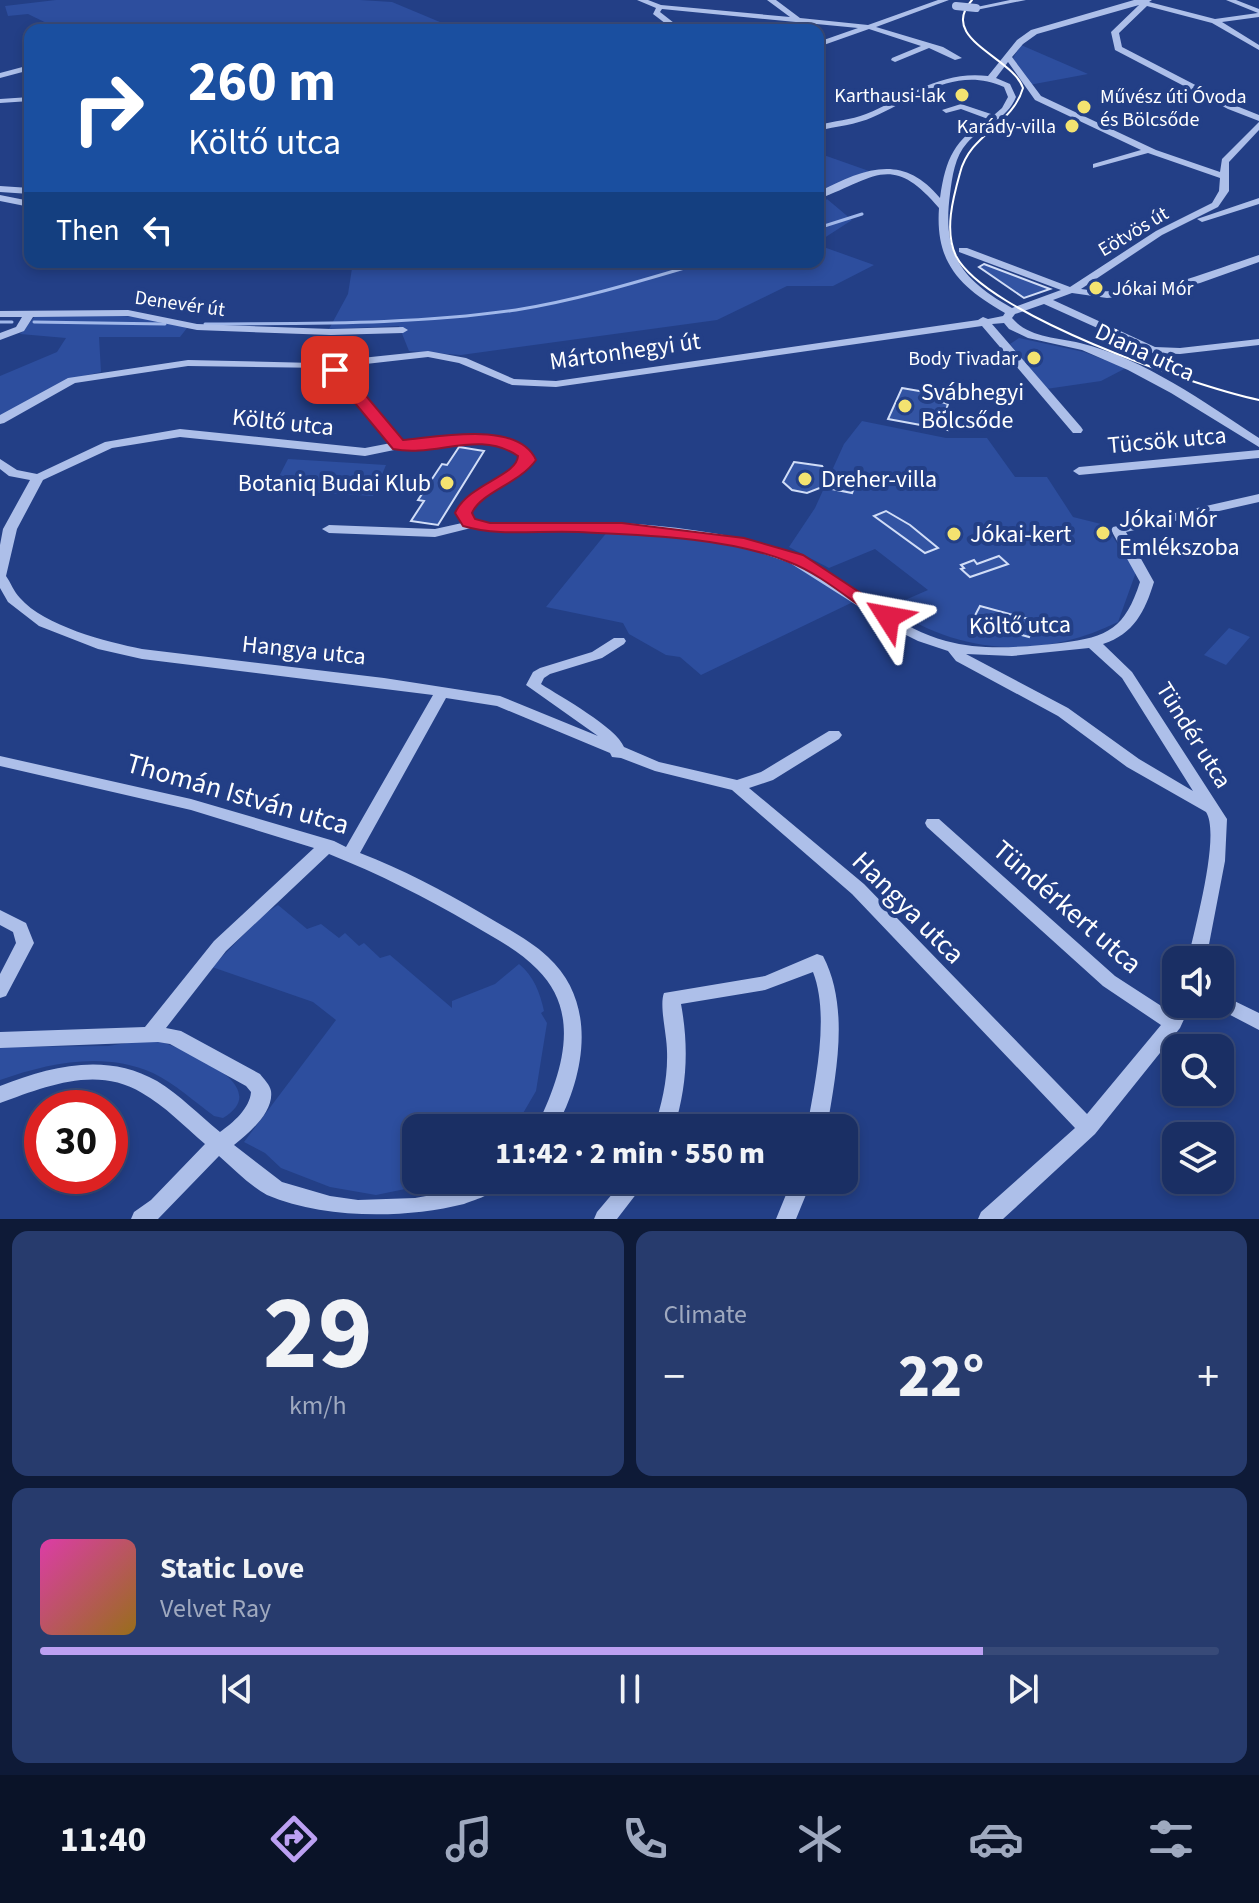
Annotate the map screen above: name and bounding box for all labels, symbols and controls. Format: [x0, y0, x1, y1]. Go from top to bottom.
text: 260 m [188, 43, 336, 122]
icon: right [56, 56, 160, 160]
place label: Karthausi-lak [834, 82, 946, 110]
place label: Művész úti Óvoda és Bölcsőde [1100, 83, 1247, 134]
marker: Karthausi-lak [953, 86, 971, 104]
marker: Művész úti Óvoda és Bölcsőde [1075, 98, 1093, 116]
place label: Karády-villa [957, 113, 1056, 141]
text: Költő utca [188, 117, 341, 168]
marker: Karády-villa [1063, 117, 1081, 135]
street label: Eötvös út [1093, 200, 1174, 264]
icon: left [136, 208, 180, 252]
text: Then [56, 209, 120, 252]
place label: Jókai Mór [1112, 275, 1194, 303]
marker: Jókai Mór [1087, 279, 1105, 297]
street label: Denevér út [133, 284, 227, 324]
street label: Diana utca [1089, 314, 1200, 391]
street label: Mártonhegyi út [547, 324, 703, 379]
pin [301, 336, 369, 404]
place label: Body Tivadar [908, 345, 1018, 373]
icon: arrive [313, 348, 357, 392]
marker: Body Tivadar [1025, 349, 1043, 367]
place label: Svábhegyi Bölcsőde [921, 375, 1024, 438]
marker: Svábhegyi Bölcsőde [896, 397, 914, 415]
street label: Költő utca [230, 400, 336, 445]
street label: Tücsök utca [1106, 418, 1228, 463]
place label: Dreher-villa [821, 462, 937, 497]
place label: Botaniq Budai Klub [238, 466, 431, 501]
marker: Dreher-villa [796, 470, 814, 488]
marker: Botaniq Budai Klub [438, 474, 456, 492]
place label: Jókai Mór Emlékszoba [1119, 502, 1240, 565]
place label: Jókai-kert [970, 517, 1071, 552]
marker: Jókai Mór Emlékszoba [1094, 524, 1112, 542]
marker: Jókai-kert [945, 525, 963, 543]
position arrow [846, 575, 930, 659]
street label: Költő utca [969, 607, 1071, 644]
street label: Hangya utca [240, 627, 368, 674]
street label: Tündér utca [1147, 675, 1240, 795]
street label: Thomán István utca [122, 743, 354, 845]
street label: Tündérkert utca [984, 831, 1151, 983]
street label: Hangya utca [843, 842, 974, 973]
map controls [1162, 946, 1234, 1194]
button: sound [1162, 946, 1234, 1018]
button: search [1162, 1034, 1234, 1106]
speed limit sign: 30 [24, 1090, 128, 1194]
button: layers [1162, 1122, 1234, 1194]
text: 11:42 · 2 min · 550 m [495, 1132, 765, 1175]
text: 29 [263, 1261, 373, 1409]
text: Climate [664, 1296, 747, 1333]
text: 22° [898, 1335, 984, 1420]
text: − [664, 1346, 685, 1409]
text: + [1197, 1346, 1219, 1409]
text: km/h [289, 1387, 347, 1424]
text: Static Love [160, 1547, 304, 1590]
text: Velvet Ray [160, 1590, 271, 1627]
icon: previous [215, 1667, 259, 1711]
icon: pause [608, 1667, 652, 1711]
icon: next [1001, 1667, 1045, 1711]
icon: directions [266, 1811, 322, 1867]
icon: music [441, 1811, 497, 1867]
icon: phone [617, 1811, 673, 1867]
icon: climate [792, 1811, 848, 1867]
icon: car [968, 1811, 1024, 1867]
icon: filters [1143, 1811, 1199, 1867]
text: 11:40 [60, 1814, 147, 1865]

